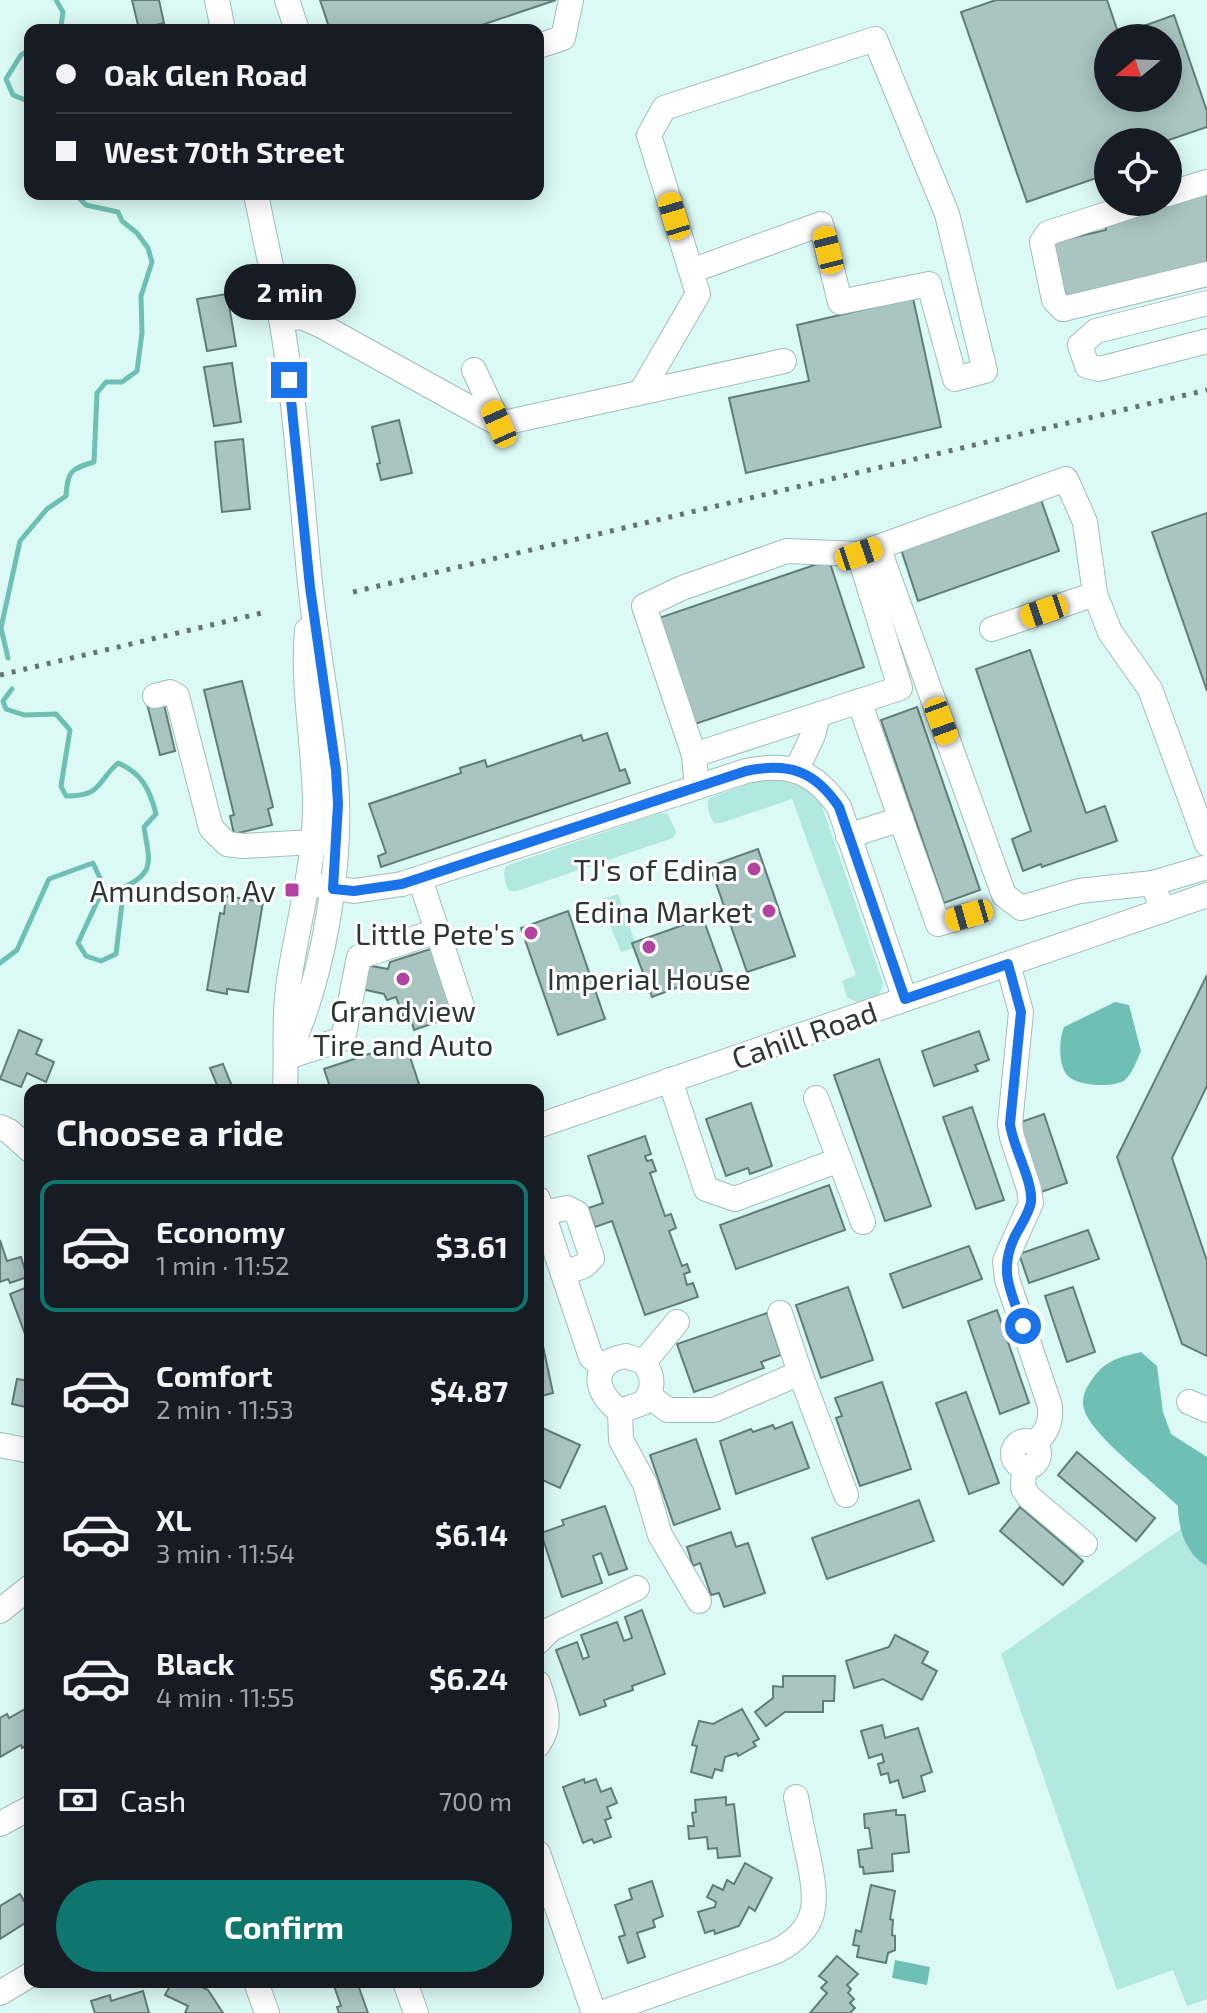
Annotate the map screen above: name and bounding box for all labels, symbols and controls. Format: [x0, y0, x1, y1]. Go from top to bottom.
north arrow [1094, 24, 1182, 112]
map controls [1094, 24, 1182, 216]
text: Oak Glen Road [104, 56, 308, 92]
button: locate [1094, 128, 1182, 216]
text: West 70th Street [104, 133, 344, 169]
car [656, 190, 692, 242]
car [811, 224, 845, 276]
callout: 2 min [223, 264, 355, 320]
text: 2 min [257, 276, 323, 307]
route end [271, 362, 307, 398]
car [478, 397, 520, 451]
car [832, 535, 886, 573]
car [1017, 592, 1071, 630]
car [922, 694, 960, 748]
place label: TJ's of Edina [573, 851, 738, 887]
marker: TJ's of Edina [745, 860, 763, 878]
place label: Amundson Av [90, 872, 276, 908]
marker: Amundson Av [283, 881, 301, 899]
place label: Edina Market [574, 893, 753, 929]
car [943, 897, 995, 933]
marker: Edina Market [760, 902, 778, 920]
place label: Little Pete's [355, 915, 515, 951]
marker: Little Pete's [522, 924, 540, 942]
marker: Imperial House [640, 938, 658, 956]
place label: Imperial House [547, 960, 751, 996]
marker: Grandview Tire and Auto [394, 970, 412, 988]
place label: Grandview Tire and Auto [313, 992, 493, 1062]
street label: Cahill Road [727, 992, 881, 1076]
text: Choose a ride [56, 1110, 284, 1153]
icon: car [60, 1210, 132, 1282]
text: Economy [156, 1213, 285, 1249]
text: $3.61 [436, 1228, 508, 1264]
text: 1 min · 11:52 [156, 1249, 290, 1280]
route start [1005, 1308, 1041, 1344]
icon: car [60, 1354, 132, 1426]
text: Comfort [156, 1357, 273, 1393]
text: $4.87 [430, 1372, 508, 1408]
text: 2 min · 11:53 [156, 1393, 294, 1424]
icon: car [60, 1498, 132, 1570]
text: XL [156, 1501, 191, 1537]
text: $6.14 [435, 1516, 508, 1552]
text: 3 min · 11:54 [156, 1537, 295, 1568]
icon: car [60, 1642, 132, 1714]
text: Black [156, 1645, 234, 1681]
text: $6.24 [429, 1660, 508, 1696]
text: 4 min · 11:55 [156, 1681, 295, 1712]
icon: cash [56, 1778, 100, 1822]
text: Cash [120, 1782, 186, 1818]
text: 700 m [439, 1785, 512, 1816]
button: Confirm [56, 1880, 512, 1972]

